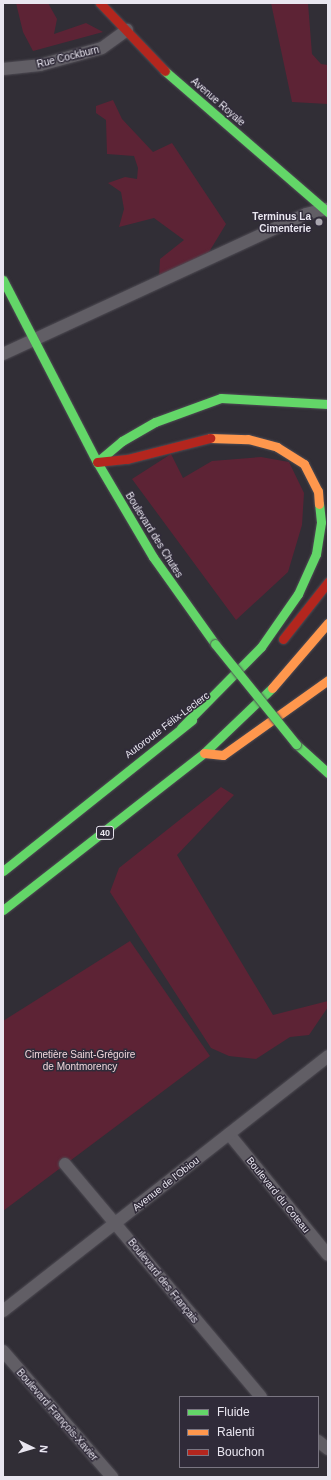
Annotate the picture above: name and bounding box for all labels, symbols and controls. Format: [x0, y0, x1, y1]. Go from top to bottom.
street label: Rue Cockburn [36, 43, 100, 71]
street label: Avenue Royale [189, 75, 247, 129]
place label: Terminus La Cimenterie [252, 210, 311, 234]
marker: Terminus La Cimenterie [314, 217, 324, 227]
street label: Boulevard des Chutes [123, 490, 185, 580]
street label: Autoroute Félix-Leclerc [122, 689, 212, 761]
road number: 40 [95, 826, 115, 840]
park label: Cimetière Saint-Grégoire de Montmorency [25, 1048, 135, 1072]
street label: Avenue de l'Obiou [130, 1154, 202, 1214]
street label: Boulevard du Coteau [244, 1155, 312, 1235]
street label: Boulevard des Français [125, 1236, 201, 1326]
street label: Boulevard François-Xavier [14, 1367, 100, 1463]
legend [179, 1396, 319, 1468]
text: Fluide [217, 1405, 250, 1419]
text: Ralenti [217, 1425, 254, 1439]
north arrow [12, 1428, 52, 1468]
text: N [38, 1445, 50, 1454]
text: Bouchon [217, 1445, 264, 1459]

